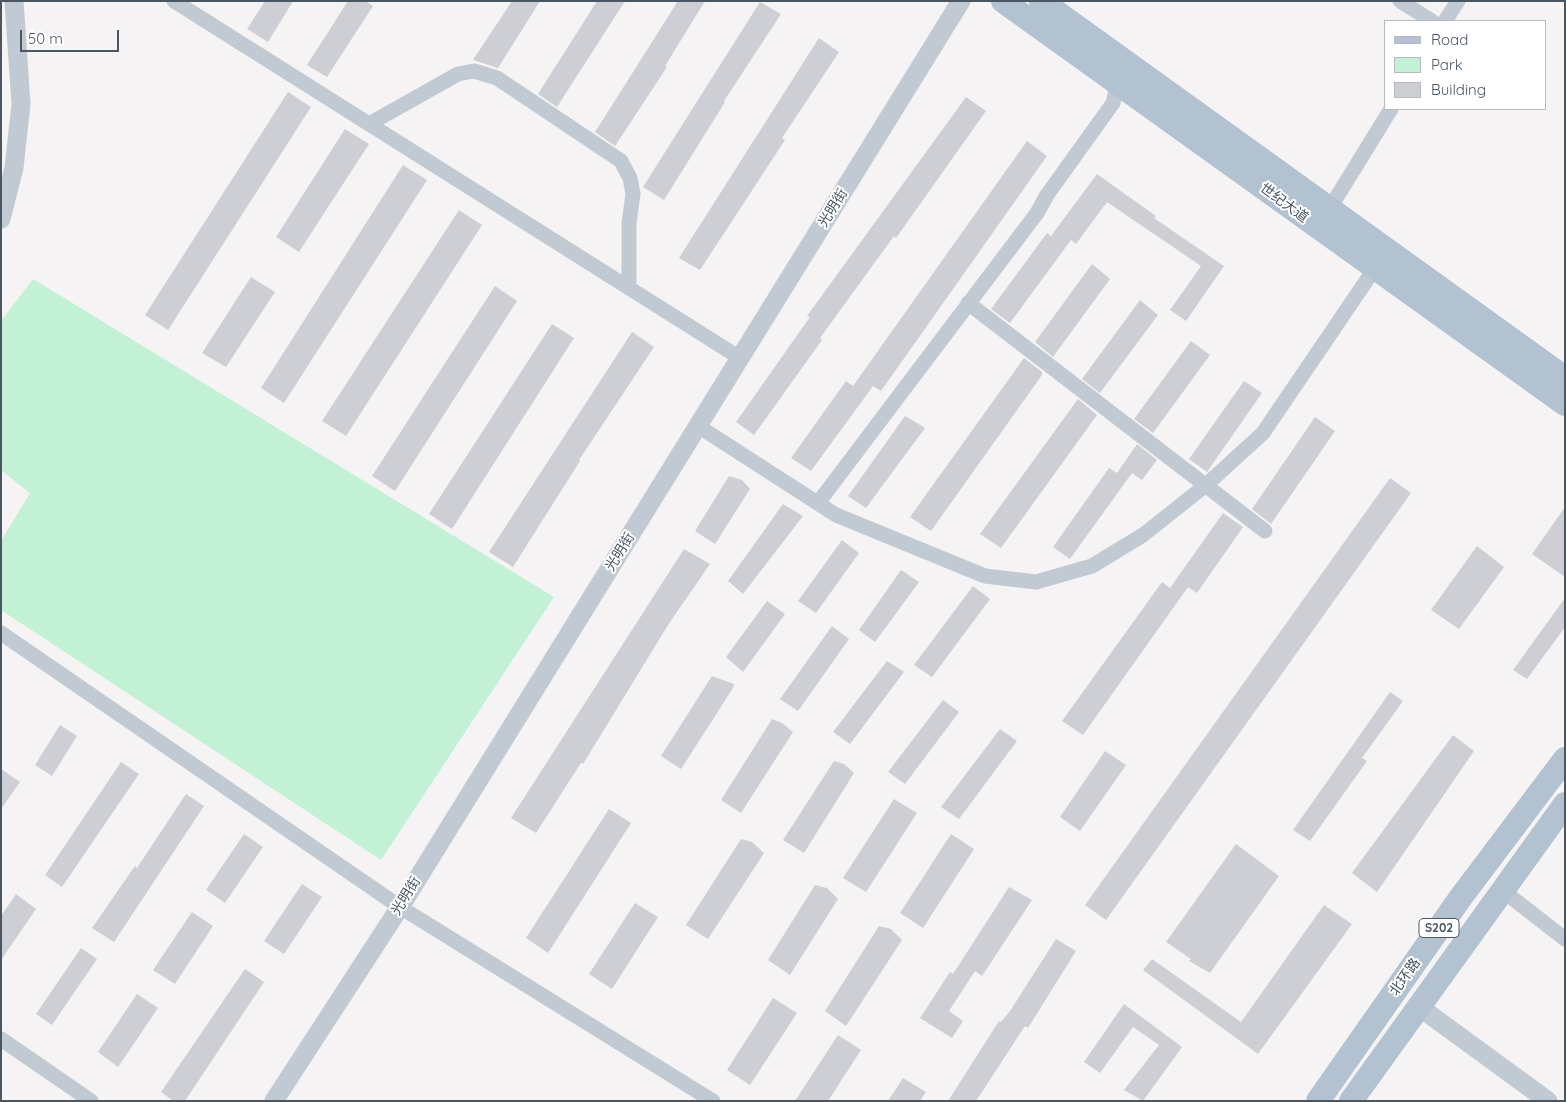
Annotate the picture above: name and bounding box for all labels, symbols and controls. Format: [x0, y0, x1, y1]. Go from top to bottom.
scale bar [22, 20, 121, 52]
legend [1384, 20, 1546, 110]
text: 50 m [28, 29, 63, 48]
text: Road [1431, 30, 1468, 49]
text: Park [1431, 55, 1463, 74]
text: Building [1431, 80, 1486, 99]
street label: 世纪大道 [1256, 180, 1312, 226]
street label: 光明街 [815, 186, 851, 230]
street label: 光明街 [602, 530, 638, 574]
street label: 光明街 [388, 874, 424, 918]
road number: S202 [1419, 918, 1459, 938]
street label: 北环路 [1386, 955, 1424, 999]

